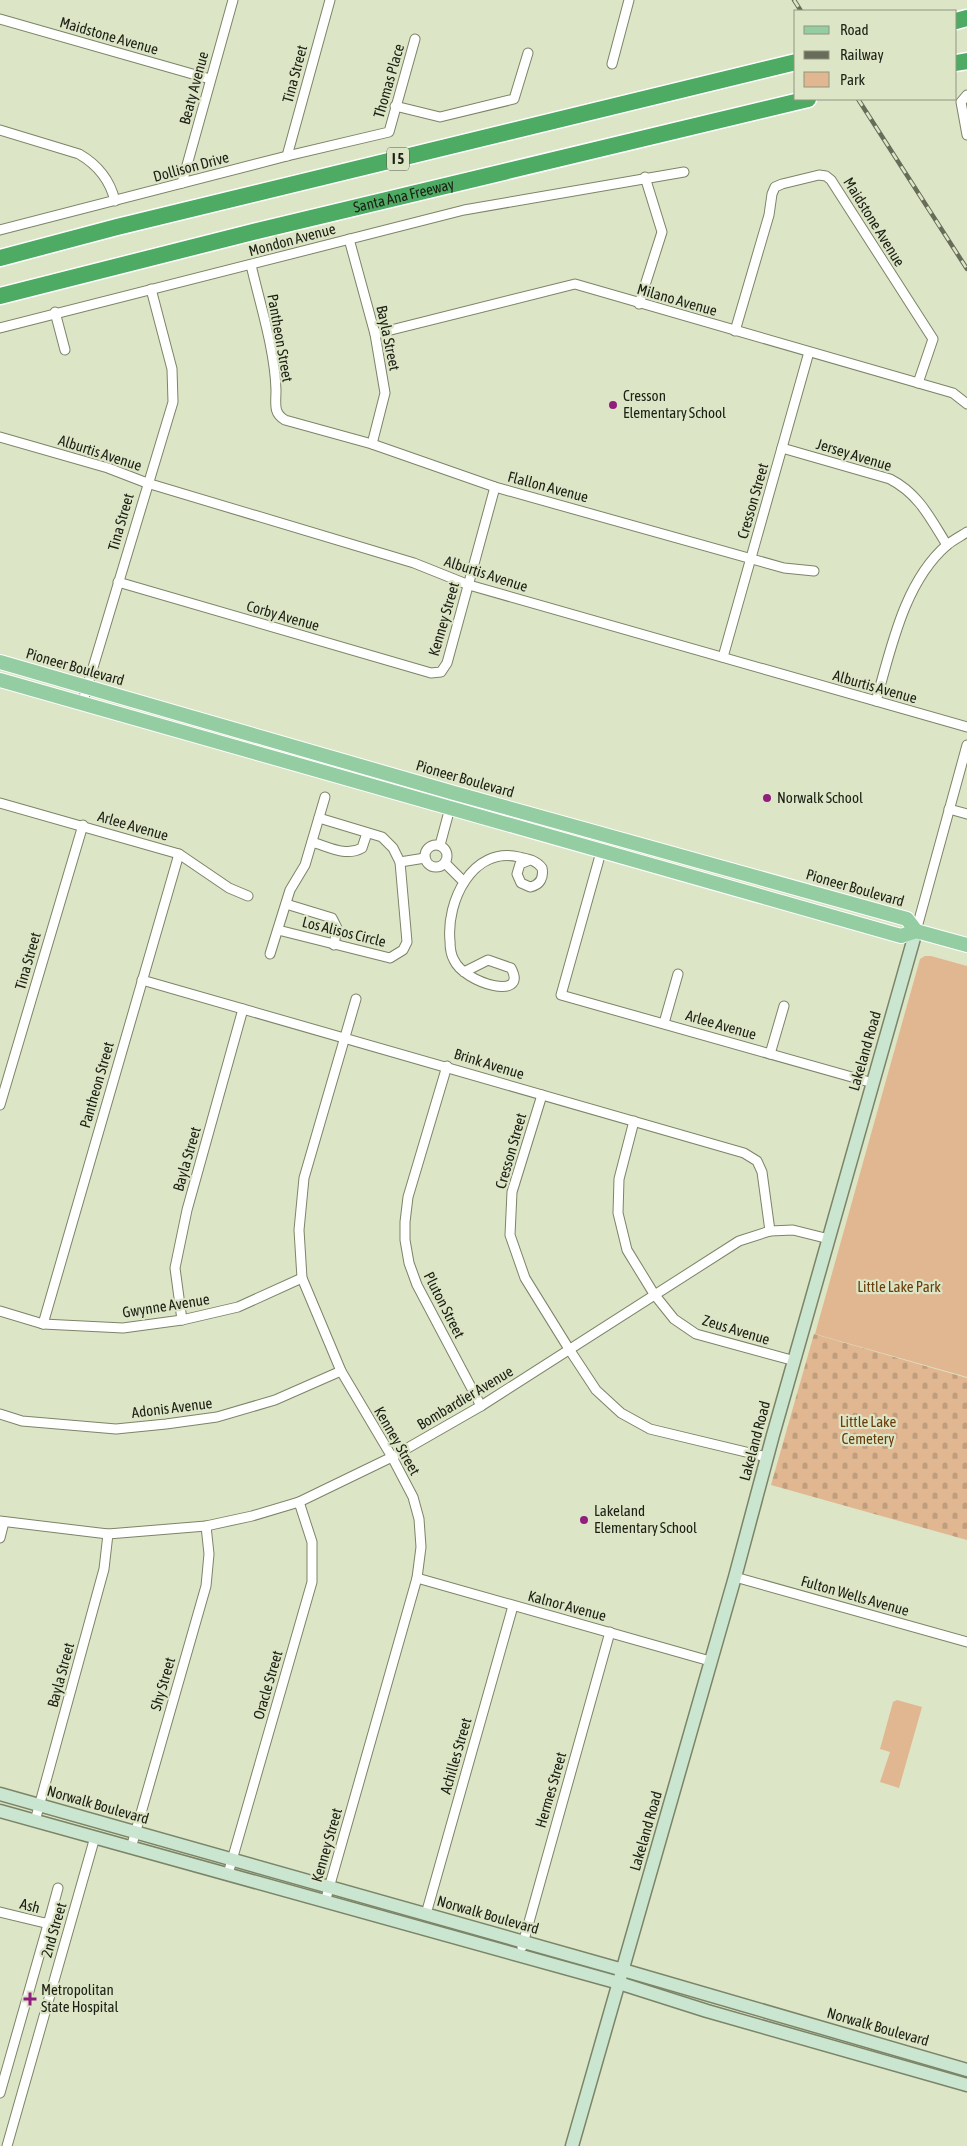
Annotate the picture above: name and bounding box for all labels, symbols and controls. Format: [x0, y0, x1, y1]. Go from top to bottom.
legend [794, 10, 957, 100]
street label: Maidstone Avenue [58, 13, 161, 58]
text: Road [840, 21, 869, 38]
street label: Thomas Place [370, 42, 407, 120]
street label: Tina Street [279, 43, 310, 105]
text: Railway [840, 46, 884, 63]
street label: Beaty Avenue [176, 49, 211, 126]
text: Park [840, 71, 865, 88]
street label: Dollison Drive [151, 148, 231, 185]
road number: I 5 [387, 148, 409, 170]
street label: Maidstone Avenue [840, 174, 909, 270]
street label: Santa Ana Freeway [351, 175, 456, 216]
street label: Mondon Avenue [246, 220, 337, 259]
street label: Milano Avenue [635, 280, 719, 319]
street label: Pantheon Street [264, 293, 297, 383]
street label: Bayla Street [373, 304, 404, 372]
place label: Cresson Elementary School [623, 387, 726, 421]
marker: Cresson Elementary School [607, 399, 619, 411]
street label: Alburtis Avenue [56, 431, 144, 474]
street label: Jersey Avenue [814, 435, 894, 474]
street label: Cresson Street [734, 461, 771, 541]
street label: Flallon Avenue [506, 468, 590, 505]
street label: Tina Street [104, 491, 137, 553]
street label: Alburtis Avenue [442, 552, 530, 595]
street label: Kenney Street [425, 580, 462, 658]
street label: Corby Avenue [245, 597, 322, 634]
street label: Pioneer Boulevard [24, 644, 126, 689]
street label: Alburtis Avenue [831, 666, 919, 707]
street label: Pioneer Boulevard [414, 756, 516, 801]
place label: Norwalk School [777, 789, 863, 806]
marker: Norwalk School [761, 792, 773, 804]
street label: Arlee Avenue [96, 807, 171, 844]
street label: Pioneer Boulevard [804, 865, 906, 910]
street label: Los Alisos Circle [301, 913, 388, 950]
street label: Tina Street [11, 930, 44, 992]
street label: Arlee Avenue [684, 1006, 759, 1043]
street label: Lakeland Road [845, 1009, 884, 1093]
street label: Pantheon Street [76, 1040, 117, 1130]
street label: Brink Avenue [452, 1045, 526, 1082]
street label: Cresson Street [492, 1111, 529, 1191]
street label: Bayla Street [169, 1125, 204, 1193]
street label: Pluton Street [421, 1269, 468, 1341]
park label: Little Lake Park [857, 1278, 941, 1295]
street label: Gwynne Avenue [121, 1290, 211, 1321]
street label: Zeus Avenue [700, 1311, 772, 1348]
street label: Bombardier Avenue [414, 1362, 516, 1433]
street label: Adonis Avenue [131, 1394, 213, 1421]
street label: Lakeland Road [736, 1399, 773, 1483]
street label: Kenney Street [371, 1403, 424, 1478]
park label: Little Lake Cemetery [840, 1413, 896, 1447]
place label: Lakeland Elementary School [594, 1502, 697, 1536]
marker: Lakeland Elementary School [578, 1514, 590, 1526]
street label: Fulton Wells Avenue [799, 1572, 911, 1619]
street label: Kalnor Avenue [526, 1587, 608, 1624]
street label: Bayla Street [44, 1641, 77, 1709]
street label: Oracle Street [250, 1648, 285, 1721]
street label: Shy Street [147, 1655, 178, 1713]
street label: Achilles Street [437, 1716, 475, 1796]
street label: Hermes Street [532, 1750, 569, 1830]
street label: Norwalk Boulevard [45, 1782, 151, 1827]
street label: Lakeland Road [626, 1789, 665, 1873]
street label: Kenney Street [308, 1806, 345, 1884]
street label: Norwalk Boulevard [435, 1892, 541, 1937]
street label: Ash [18, 1895, 42, 1916]
street label: 2nd Street [38, 1900, 69, 1959]
place label: Metropolitan State Hospital [41, 1981, 119, 2015]
marker: Metropolitan State Hospital [23, 1992, 37, 2006]
street label: Norwalk Boulevard [825, 2004, 931, 2049]

